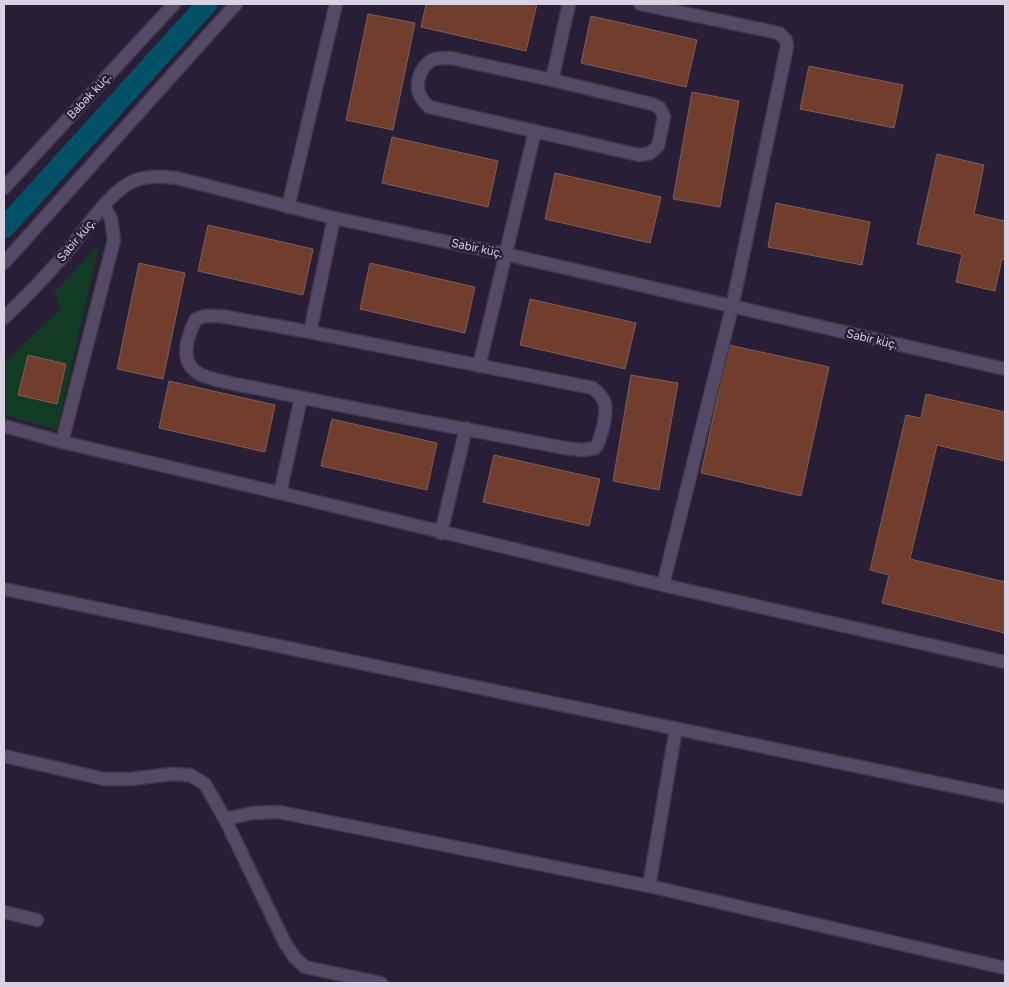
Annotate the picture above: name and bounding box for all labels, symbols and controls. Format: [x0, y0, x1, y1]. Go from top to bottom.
street label: Babək küç. [64, 70, 114, 122]
street label: Sabir küç. [54, 216, 98, 264]
street label: Sabir küç. [450, 236, 504, 260]
street label: Sabir küç. [845, 326, 899, 352]

